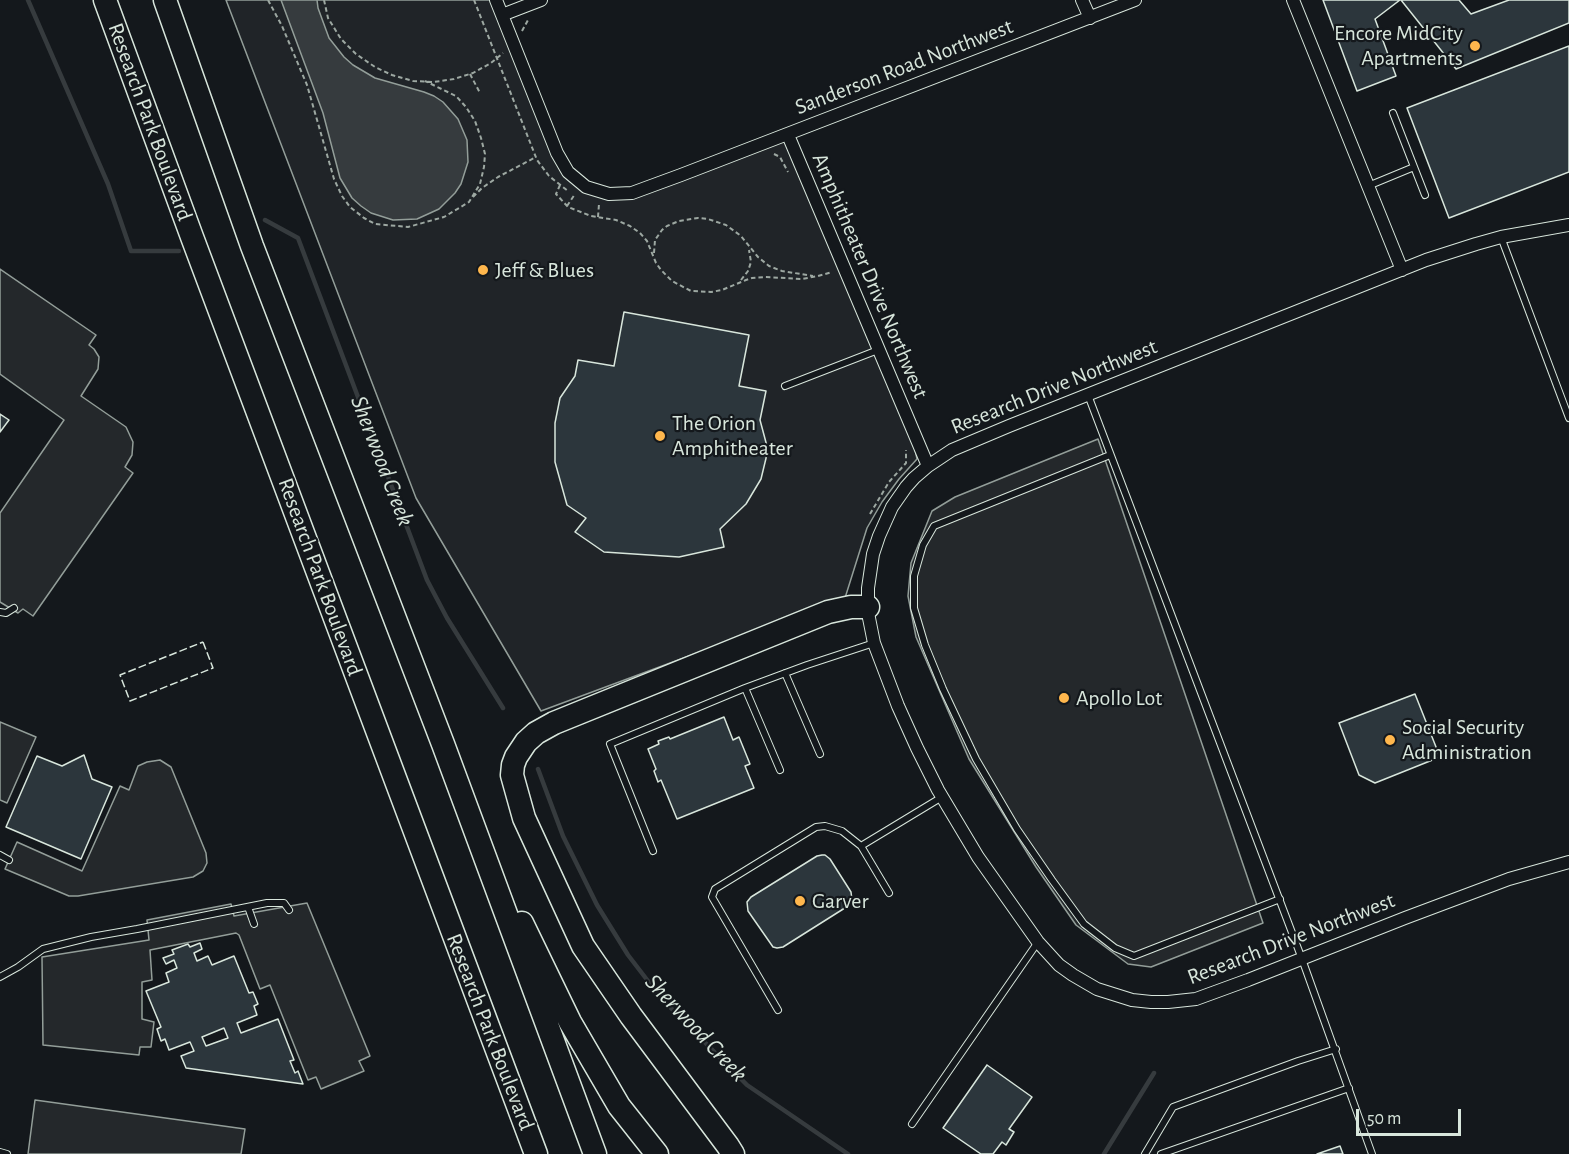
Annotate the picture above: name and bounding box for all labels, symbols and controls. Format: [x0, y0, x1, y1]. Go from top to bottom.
street label: Sanderson Road Northwest [791, 13, 1017, 121]
street label: Research Park Boulevard [102, 19, 198, 225]
place label: Encore MidCity Apartments [1334, 20, 1463, 72]
marker: Encore MidCity Apartments [1468, 39, 1482, 53]
street label: Amphitheater Drive Northwest [806, 149, 934, 403]
place label: Jeff & Blues [495, 257, 594, 283]
marker: Jeff & Blues [476, 263, 490, 277]
street label: Research Drive Northwest [947, 334, 1161, 440]
water label: Sherwood Creek [344, 392, 420, 530]
place label: The Orion Amphitheater [672, 410, 793, 462]
marker: The Orion Amphitheater [653, 429, 667, 443]
street label: Research Park Boulevard [272, 474, 368, 680]
place label: Apollo Lot [1076, 685, 1162, 711]
marker: Apollo Lot [1057, 691, 1071, 705]
place label: Social Security Administration [1402, 714, 1532, 766]
marker: Social Security Administration [1383, 733, 1397, 747]
street label: Research Drive Northwest [1184, 887, 1398, 991]
place label: Garver [812, 888, 869, 914]
marker: Garver [793, 894, 807, 908]
street label: Research Park Boulevard [440, 930, 540, 1134]
water label: Sherwood Creek [639, 968, 753, 1088]
scale bar [1359, 1097, 1464, 1135]
text: 50 m [1367, 1110, 1401, 1128]

